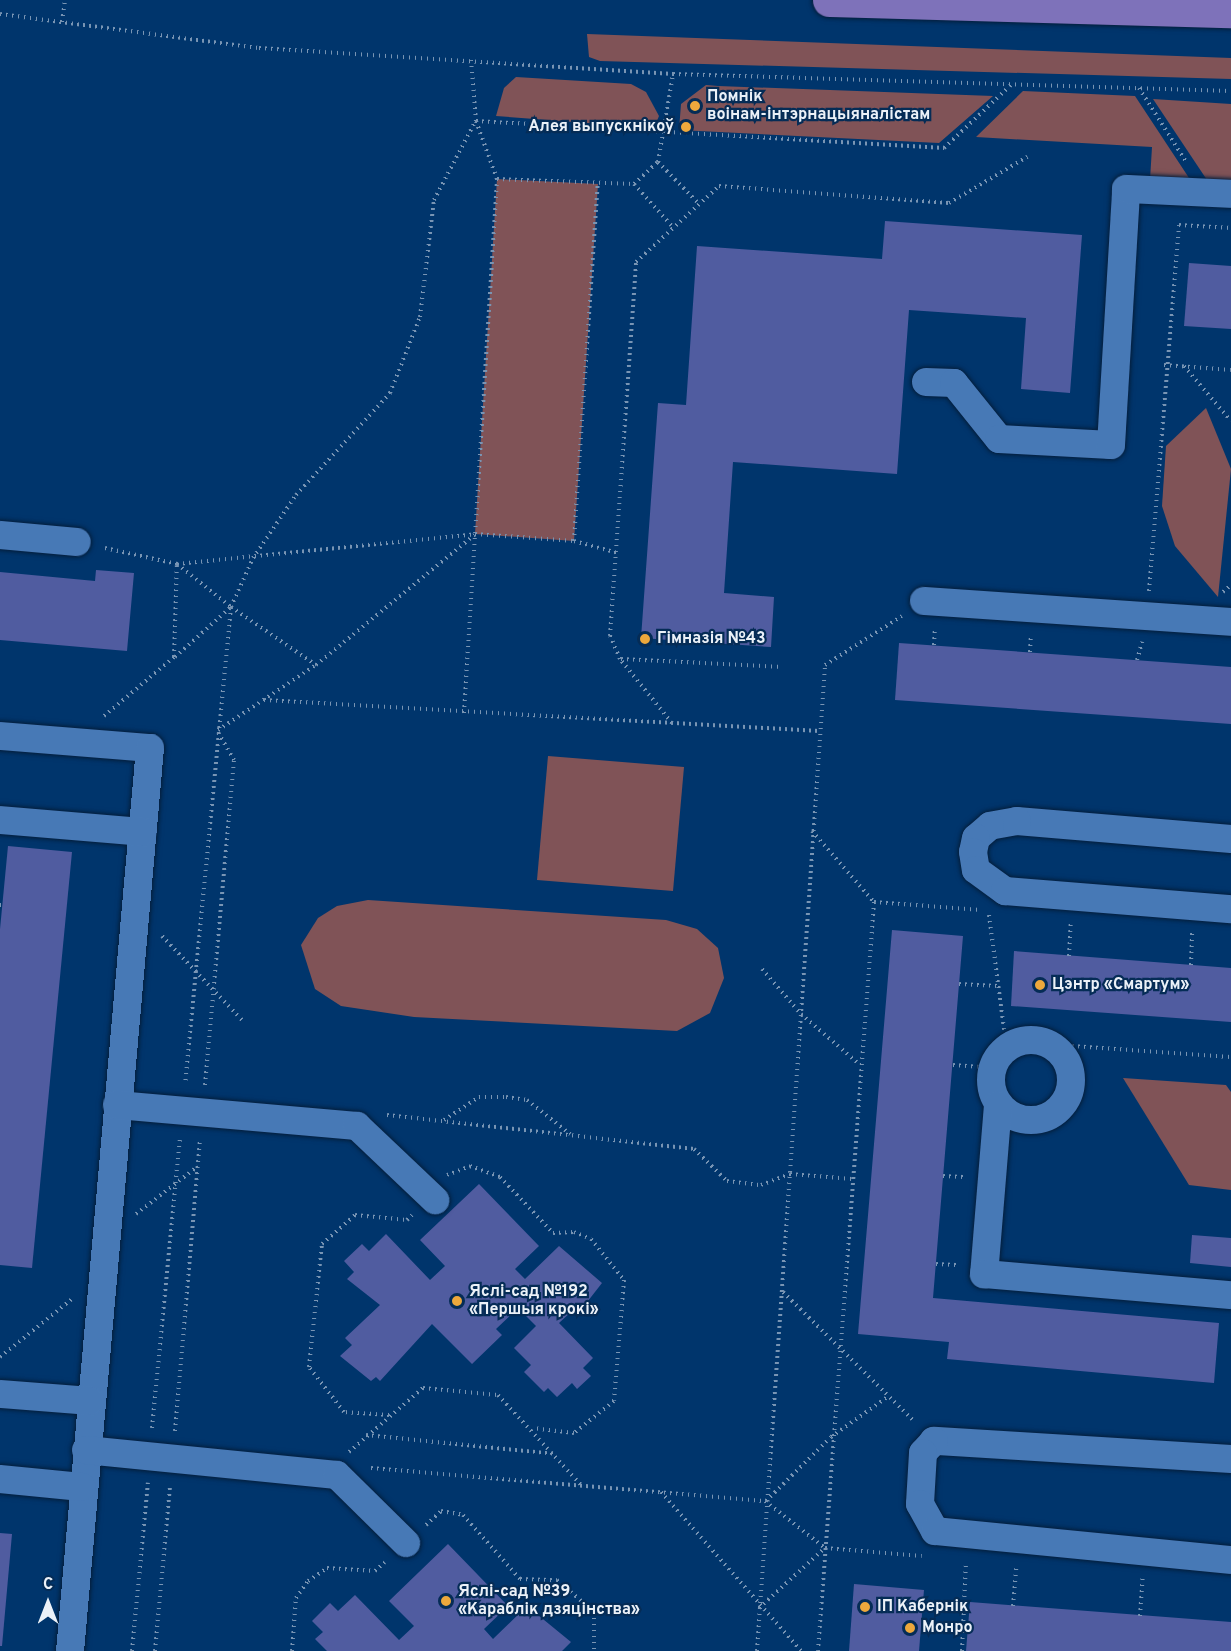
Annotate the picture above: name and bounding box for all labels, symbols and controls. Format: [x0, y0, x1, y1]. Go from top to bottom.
place label: Помнік воінам-інтэрнацыяналістам [707, 87, 930, 125]
marker: Помнік воінам-інтэрнацыяналістам [688, 99, 702, 113]
place label: Алея выпускнікоў [528, 117, 674, 137]
marker: Алея выпускнікоў [679, 120, 693, 134]
place label: Гімназія №43 [657, 629, 766, 649]
marker: Гімназія №43 [638, 632, 652, 646]
place label: Цэнтр «Смартум» [1052, 975, 1190, 995]
marker: Цэнтр «Смартум» [1033, 978, 1047, 992]
place label: Яслі-сад №192 «Першыя крокі» [469, 1282, 599, 1320]
marker: Яслі-сад №192 «Першыя крокі» [450, 1294, 464, 1308]
north arrow [18, 1573, 78, 1633]
text: С [43, 1575, 53, 1595]
place label: Яслі-сад №39 «Караблік дзяцінства» [458, 1582, 640, 1620]
marker: Яслі-сад №39 «Караблік дзяцінства» [439, 1594, 453, 1608]
place label: ІП Кабернік [877, 1597, 968, 1617]
marker: ІП Кабернік [858, 1600, 872, 1614]
place label: Монро [922, 1618, 973, 1638]
marker: Монро [903, 1621, 917, 1635]

